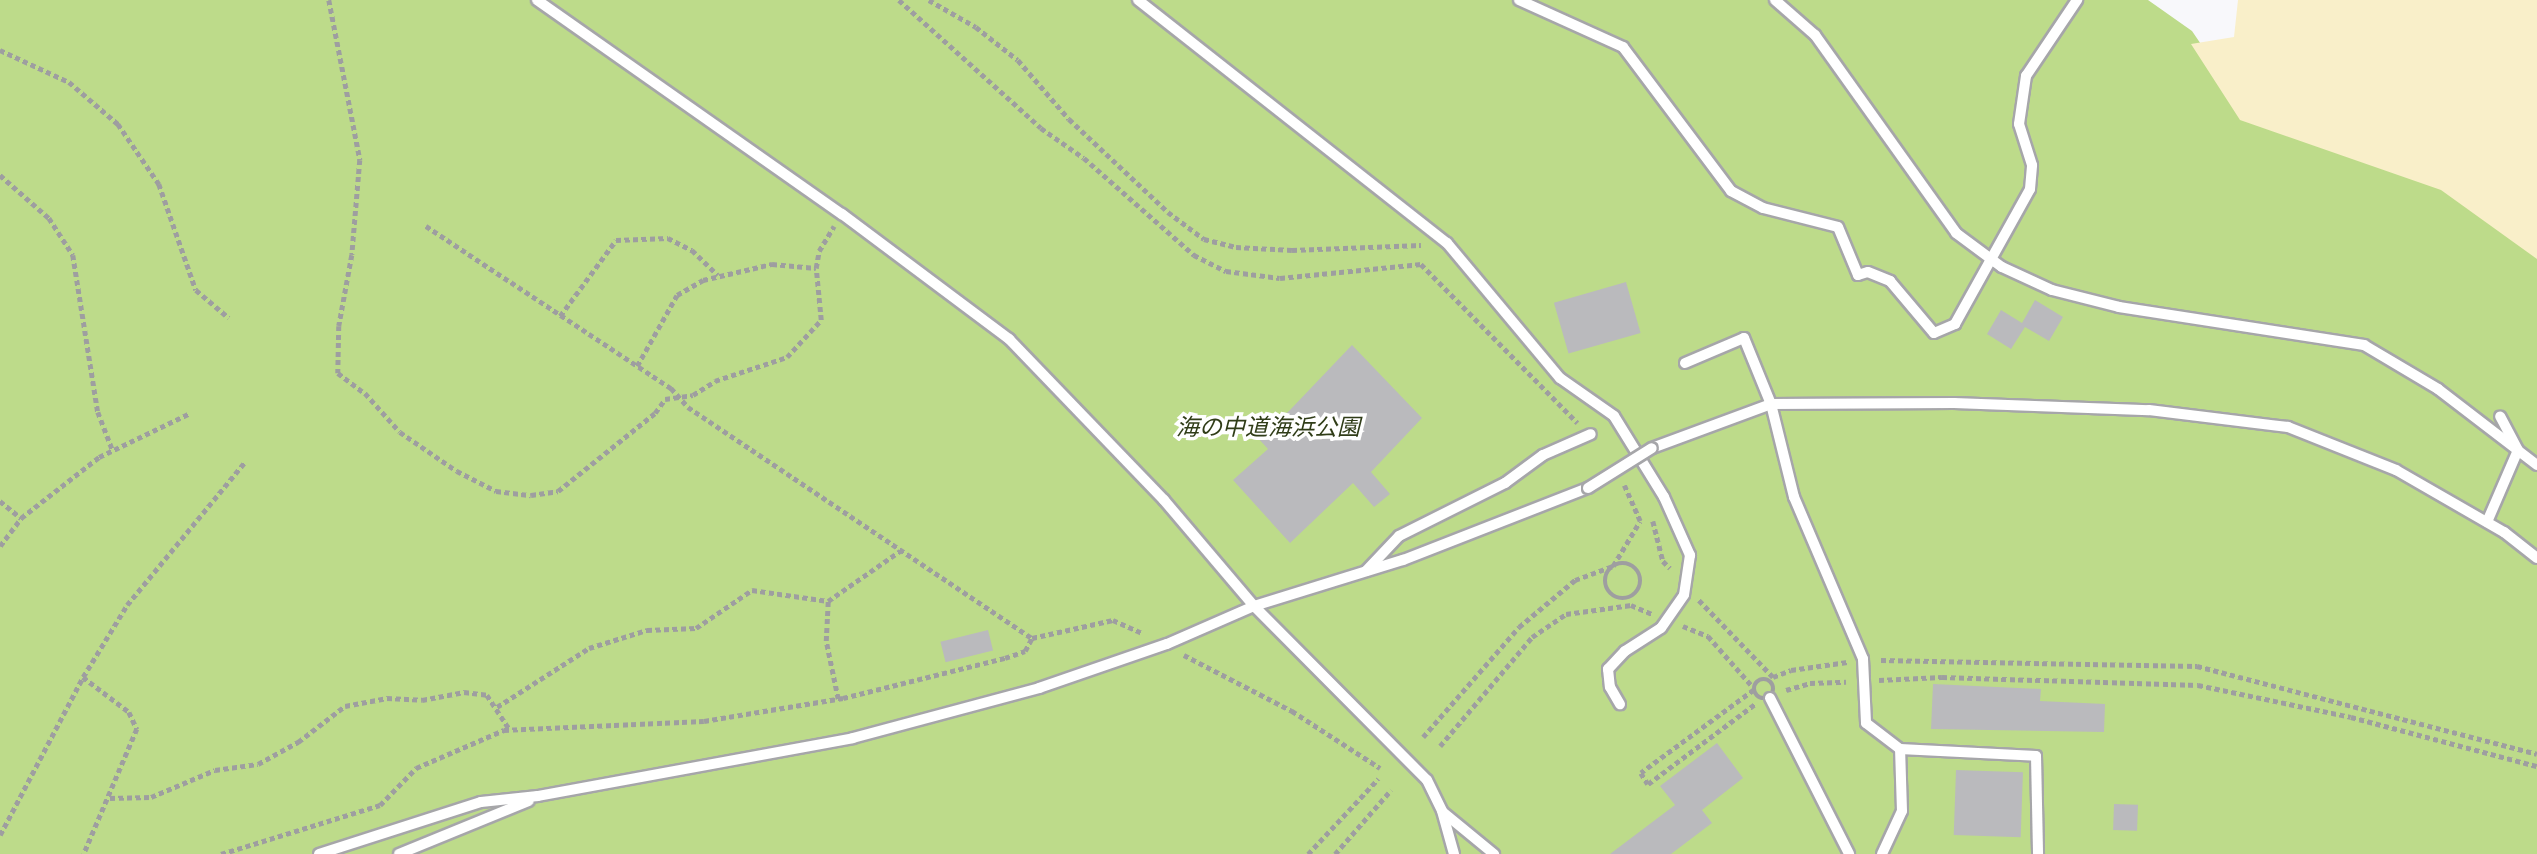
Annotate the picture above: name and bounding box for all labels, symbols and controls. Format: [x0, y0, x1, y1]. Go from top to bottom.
park label: 海の中道海浜公園 [1176, 413, 1360, 441]

